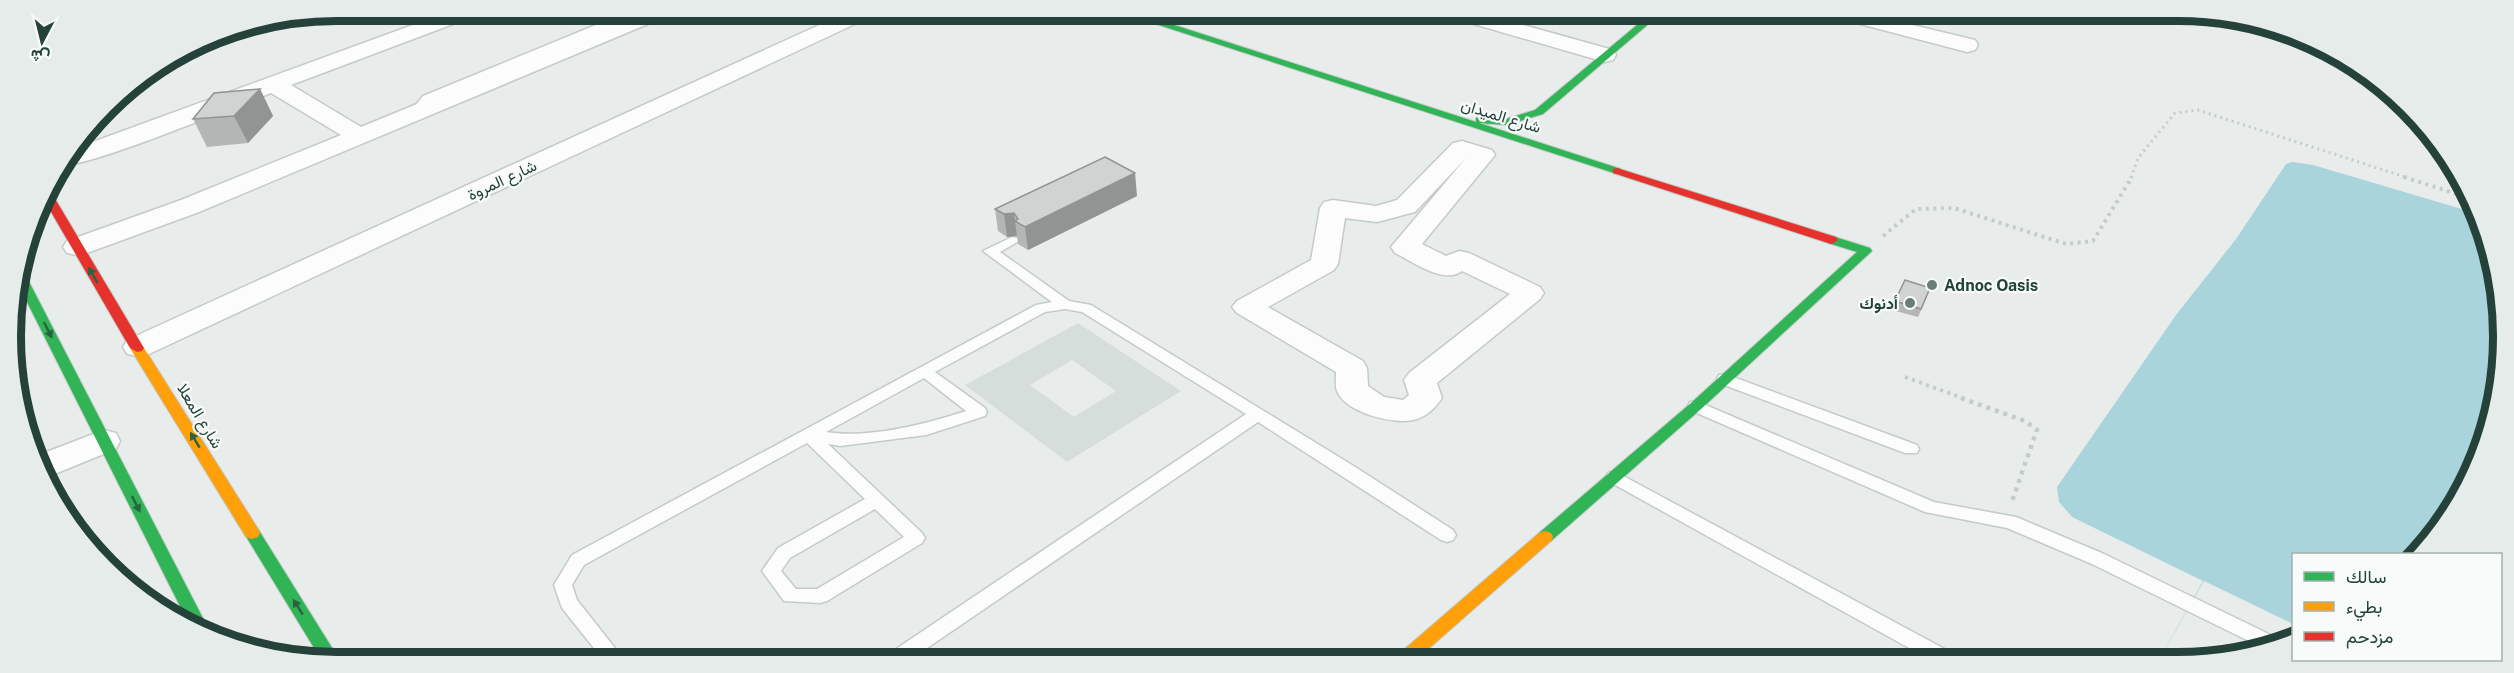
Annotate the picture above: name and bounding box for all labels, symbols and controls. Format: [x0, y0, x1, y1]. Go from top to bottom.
north arrow [12, 12, 72, 72]
text: ش [30, 46, 51, 67]
street label: شارع الميدان [1458, 95, 1543, 139]
street label: شارع المروة [464, 156, 540, 206]
one-way arrow [88, 266, 98, 283]
place label: Adnoc Oasis [1944, 276, 2038, 295]
marker: Adnoc Oasis [1925, 278, 1939, 292]
place label: أدنوك [1859, 294, 1898, 314]
marker: أدنوك [1903, 296, 1917, 310]
one-way arrow [42, 321, 52, 339]
street label: شارع المعلا [172, 380, 227, 453]
one-way arrow [190, 432, 201, 448]
one-way arrow [131, 496, 141, 513]
legend [2292, 553, 2502, 661]
text: سالك [2346, 566, 2386, 587]
text: بطيء [2346, 596, 2382, 622]
one-way arrow [292, 599, 303, 615]
text: مزدحم [2346, 626, 2393, 649]

